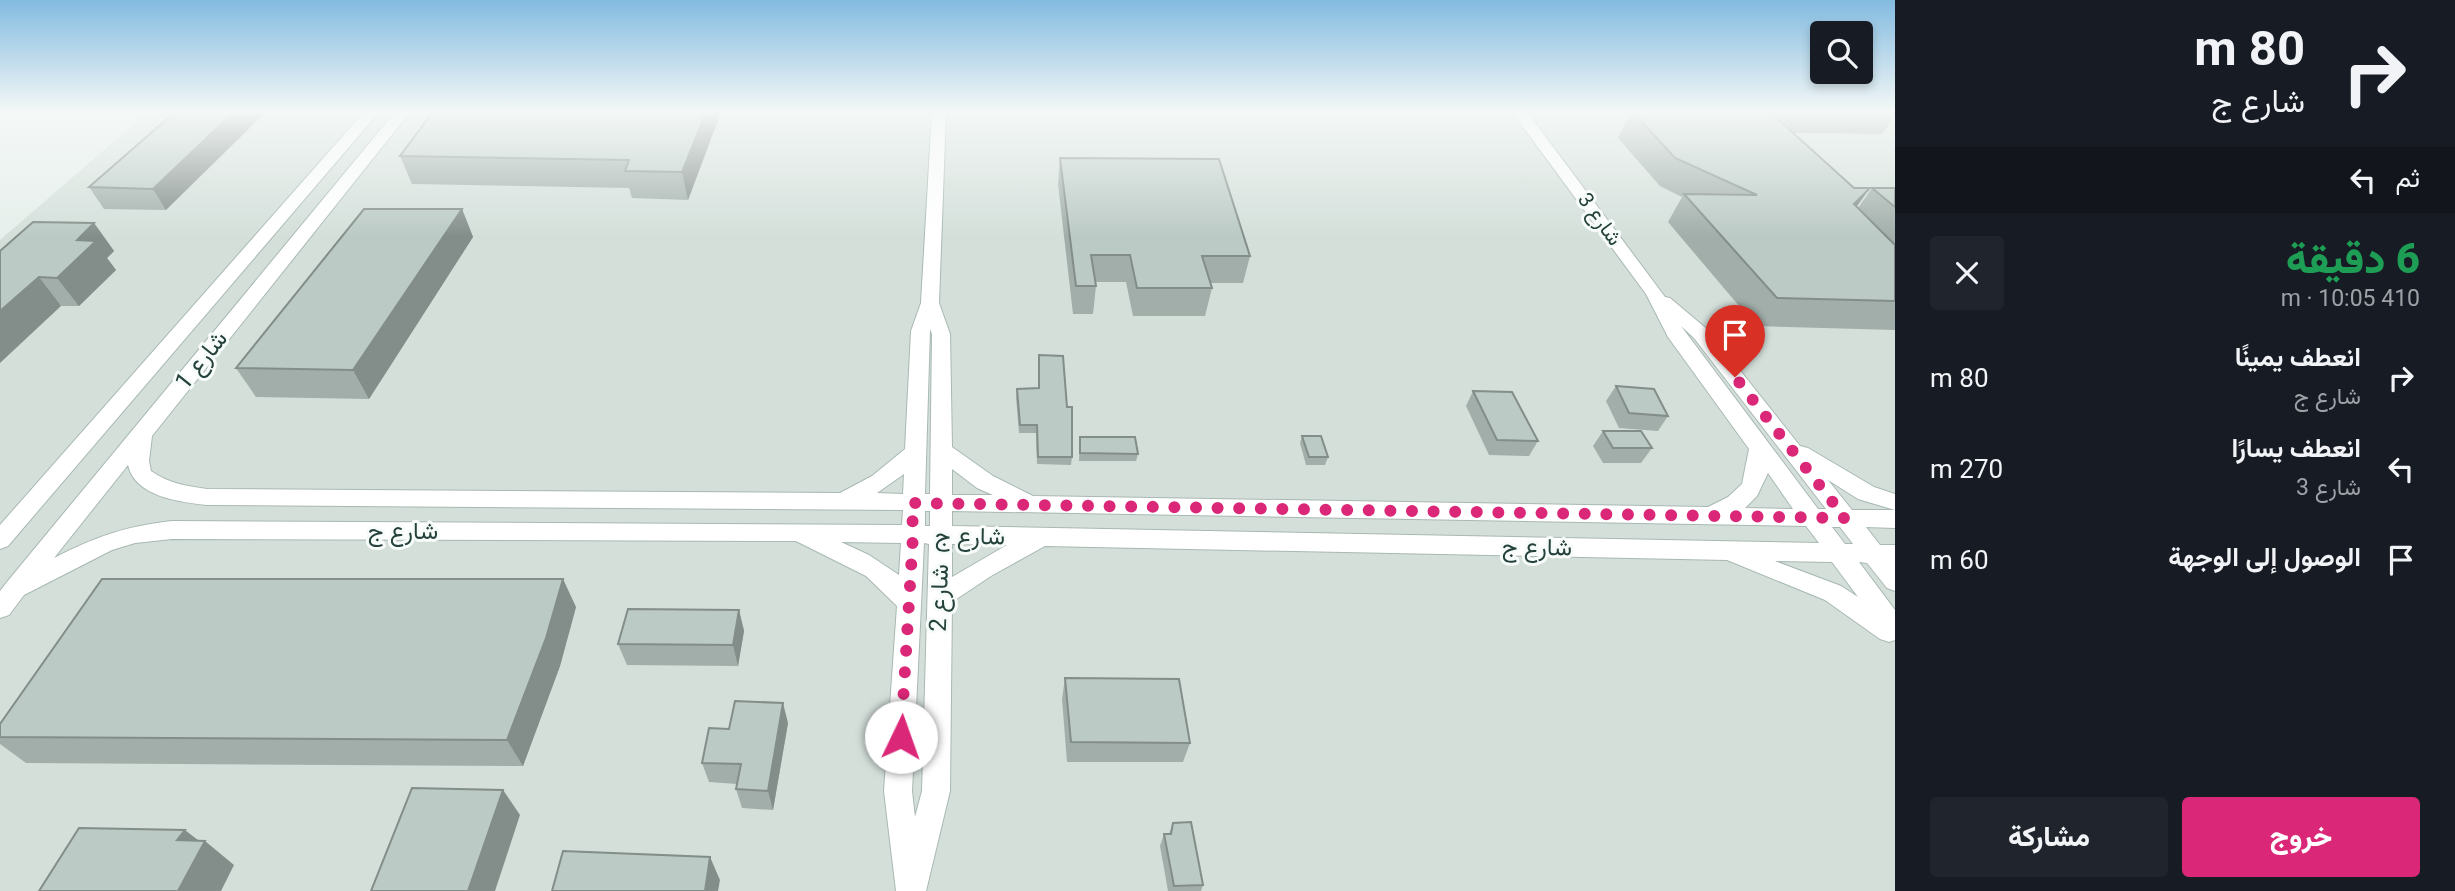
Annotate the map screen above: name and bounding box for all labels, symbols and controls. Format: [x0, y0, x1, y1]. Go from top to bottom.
text: 80 m [2194, 20, 2305, 77]
map controls [1810, 21, 1873, 84]
button: search [1810, 21, 1873, 84]
icon: right [2329, 28, 2420, 119]
text: شارع ج [2211, 82, 2305, 120]
icon: left [2344, 161, 2382, 199]
text: ثم [2396, 163, 2420, 193]
street label: شارع 3 [1571, 188, 1627, 251]
text: 6 دقيقة [2286, 234, 2420, 283]
button: close [1930, 236, 2004, 310]
text: 410 m · 10:05 [2281, 285, 2420, 312]
pin [1705, 305, 1765, 377]
icon: arrive [1716, 316, 1754, 354]
street label: شارع 1 [169, 325, 235, 396]
text: انعطف يمينًا [2235, 342, 2361, 372]
icon: right [2382, 359, 2420, 397]
text: 80 m [1930, 363, 1989, 393]
text: شارع ج [2294, 383, 2361, 410]
text: انعطف يسارًا [2231, 433, 2361, 463]
icon: left [2382, 450, 2420, 488]
text: 270 m [1930, 454, 2003, 484]
text: شارع 3 [2296, 474, 2361, 501]
street label: شارع ج [368, 517, 438, 547]
street label: شارع ج [935, 521, 1005, 553]
street label: شارع ج [1502, 532, 1572, 564]
icon: arrive [2382, 541, 2420, 579]
text: الوصول إلى الوجهة [2168, 542, 2361, 572]
text: 60 m [1930, 545, 1989, 575]
street label: شارع 2 [924, 564, 956, 632]
position arrow [864, 700, 938, 774]
button: مشاركة [1930, 797, 2168, 877]
button: خروج [2182, 797, 2420, 877]

